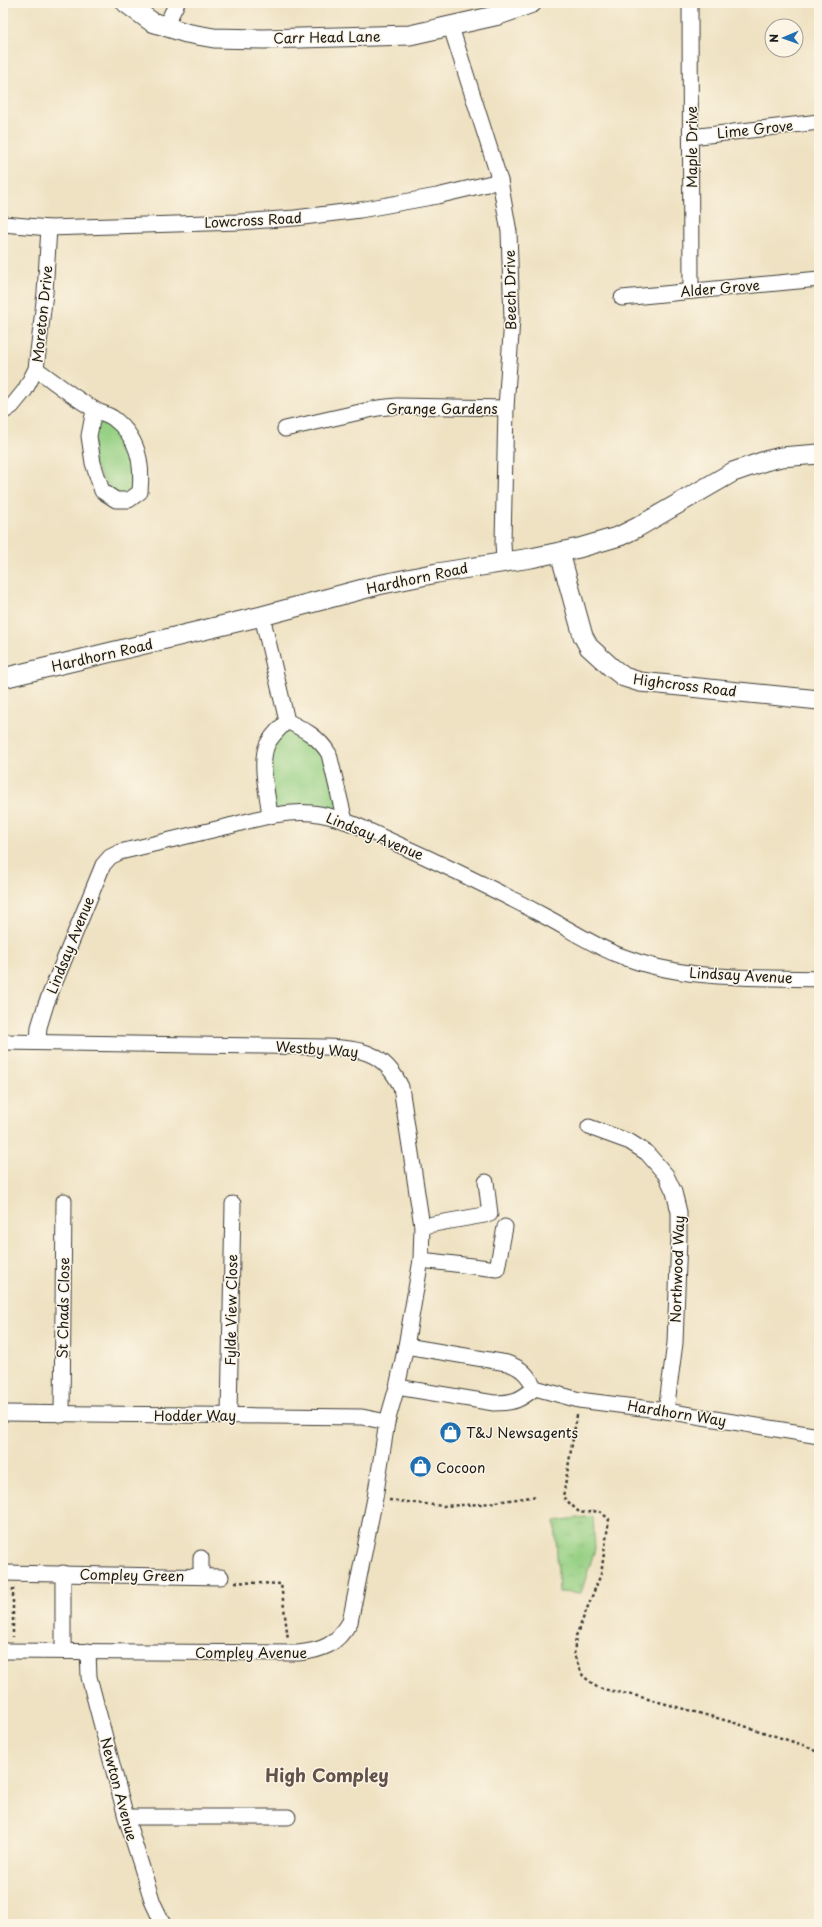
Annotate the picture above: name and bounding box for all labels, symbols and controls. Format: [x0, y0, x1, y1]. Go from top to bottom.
north arrow [764, 18, 804, 58]
street label: Carr Head Lane [273, 26, 381, 48]
text: N [765, 33, 782, 43]
street label: Maple Drive [681, 106, 702, 188]
street label: Lime Grove [716, 115, 794, 143]
street label: Lowcross Road [204, 207, 302, 233]
street label: Beech Drive [499, 250, 521, 330]
street label: Moreton Drive [26, 264, 58, 364]
street label: Alder Grove [679, 274, 761, 302]
street label: Grange Gardens [386, 398, 498, 419]
street label: Hardhorn Road [364, 557, 470, 599]
street label: Hardhorn Road [49, 633, 155, 677]
street label: Highcross Road [632, 668, 738, 702]
street label: Lindsay Avenue [323, 807, 427, 865]
street label: Lindsay Avenue [41, 893, 99, 997]
street label: Lindsay Avenue [689, 962, 794, 988]
street label: Westby Way [275, 1036, 359, 1062]
street label: Northwood Way [665, 1215, 689, 1323]
street label: Fylde View Close [220, 1254, 242, 1366]
street label: St Chads Close [52, 1257, 74, 1359]
street label: Hardhorn Way [626, 1395, 728, 1431]
street label: Hodder Way [154, 1405, 236, 1426]
shop icon: T&J Newsagents [438, 1419, 464, 1445]
place label: T&J Newsagents [466, 1422, 579, 1443]
shop icon: Cocoon [408, 1454, 434, 1480]
place label: Cocoon [436, 1457, 485, 1478]
street label: Compley Green [79, 1564, 185, 1586]
street label: Compley Avenue [195, 1642, 307, 1663]
street label: Newton Avenue [95, 1735, 143, 1844]
district label: High Compley [265, 1761, 389, 1788]

